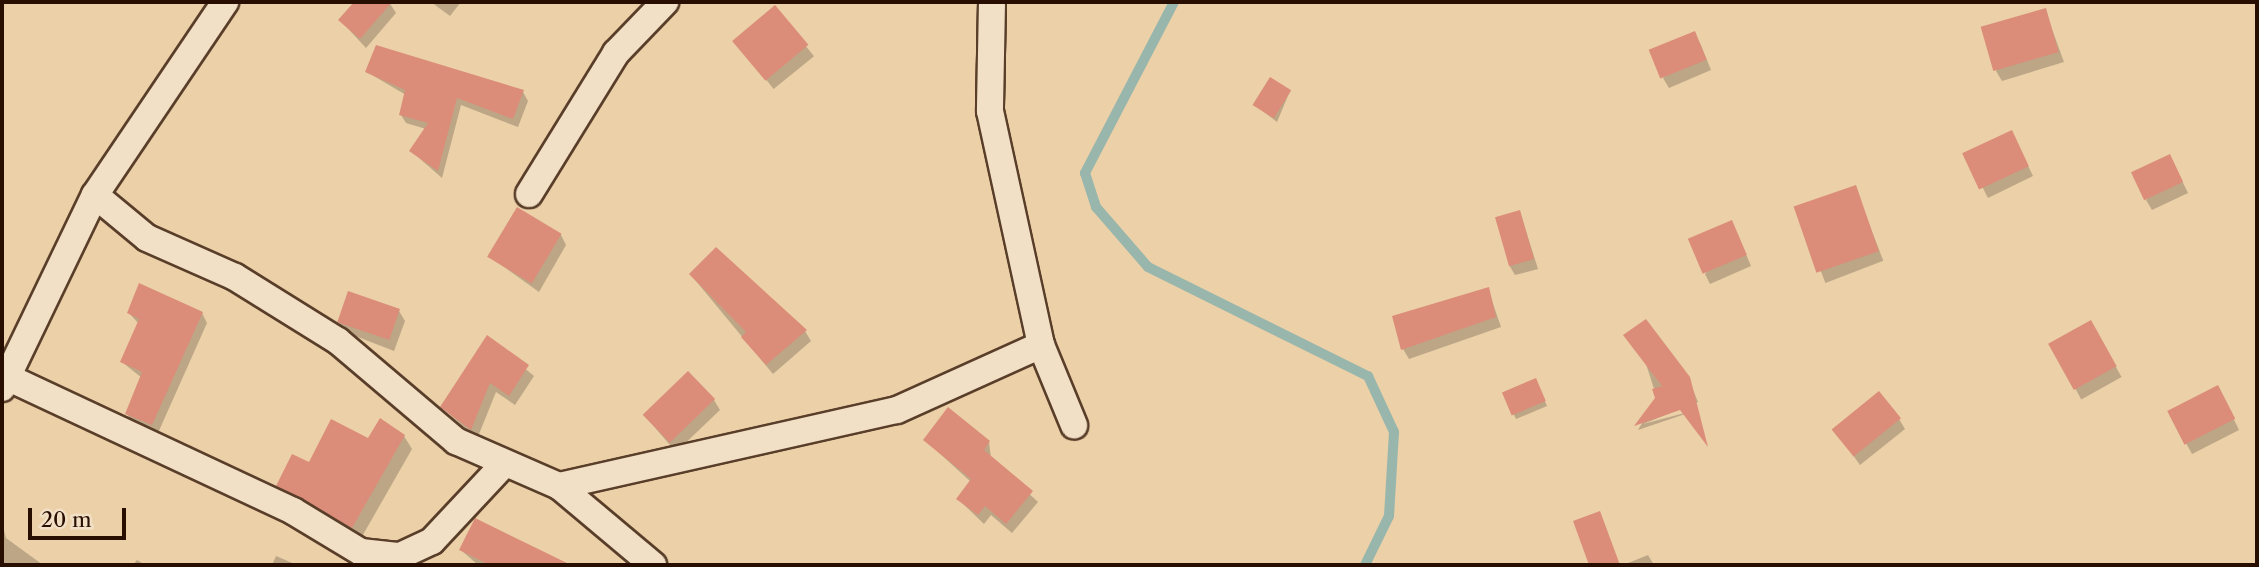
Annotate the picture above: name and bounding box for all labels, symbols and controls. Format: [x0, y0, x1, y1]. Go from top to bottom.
scale bar [32, 494, 130, 538]
text: 20 m [41, 507, 92, 532]

